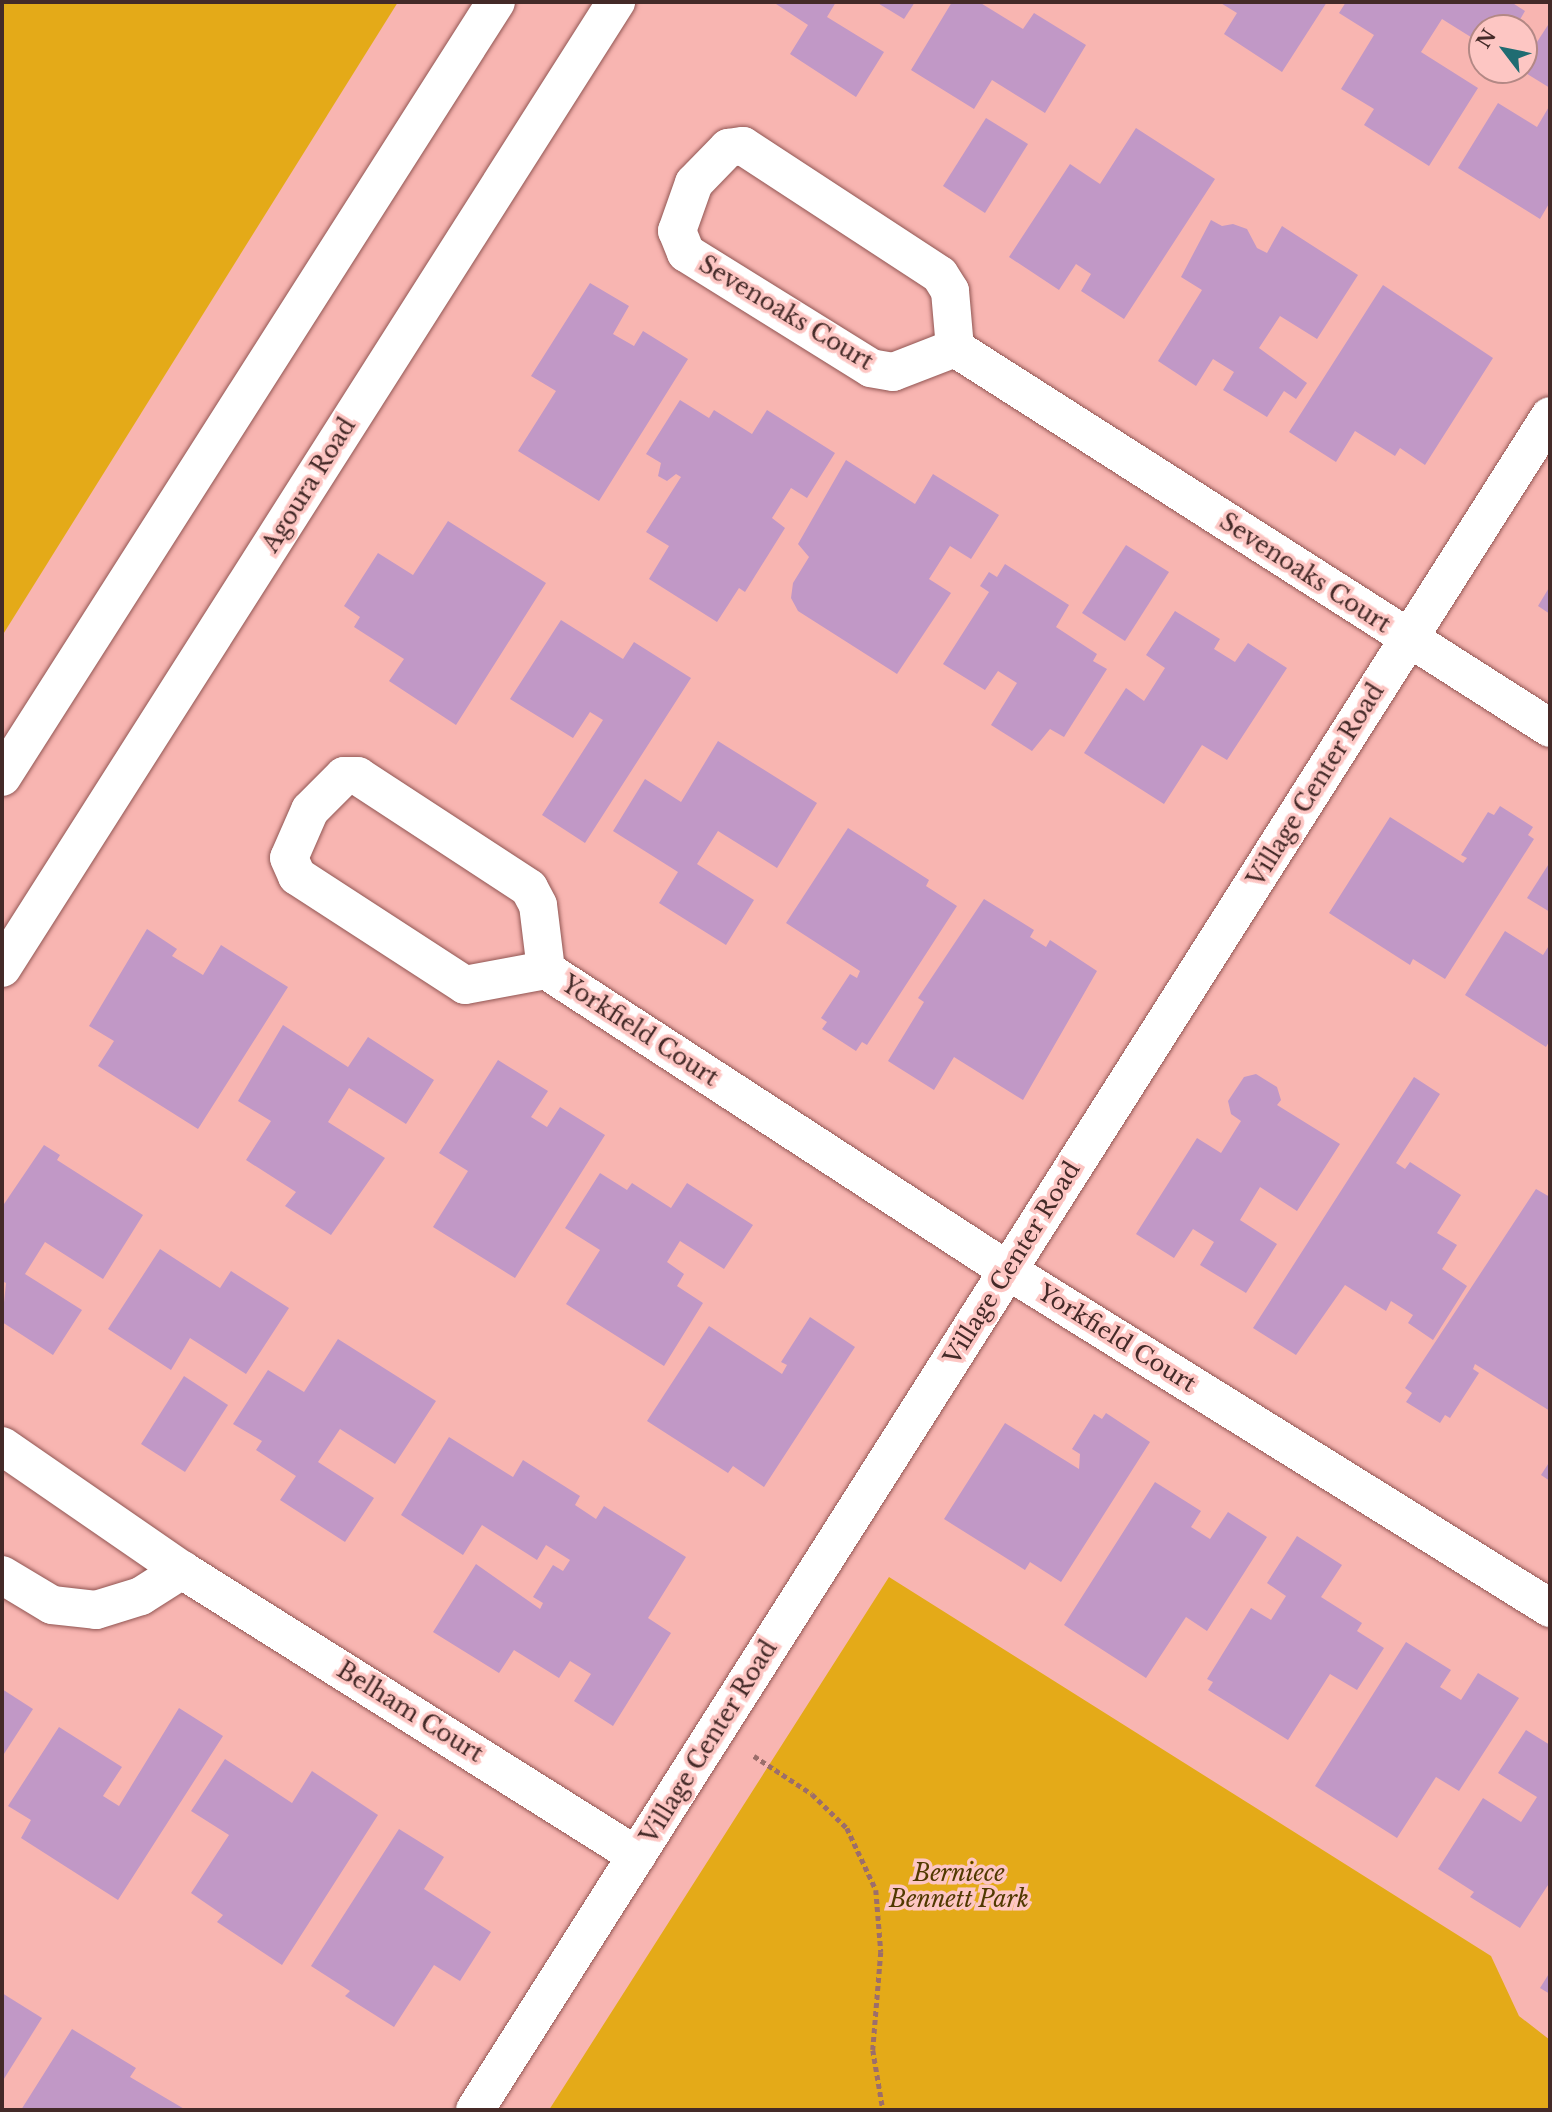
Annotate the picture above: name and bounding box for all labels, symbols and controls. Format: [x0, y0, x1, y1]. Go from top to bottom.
north arrow [1468, 14, 1538, 84]
text: N [1472, 25, 1501, 52]
street label: Sevenoaks Court [694, 250, 878, 376]
street label: Agoura Road [257, 413, 361, 557]
street label: Sevenoaks Court [1215, 508, 1395, 638]
street label: Village Center Road [1242, 678, 1390, 892]
street label: Yorkfield Court [557, 970, 723, 1092]
street label: Village Center Road [938, 1156, 1086, 1370]
street label: Yorkfield Court [1033, 1278, 1201, 1398]
street label: Village Center Road [635, 1635, 783, 1849]
street label: Belham Court [332, 1656, 488, 1768]
park label: Berniece Bennett Park [889, 1859, 1029, 1913]

